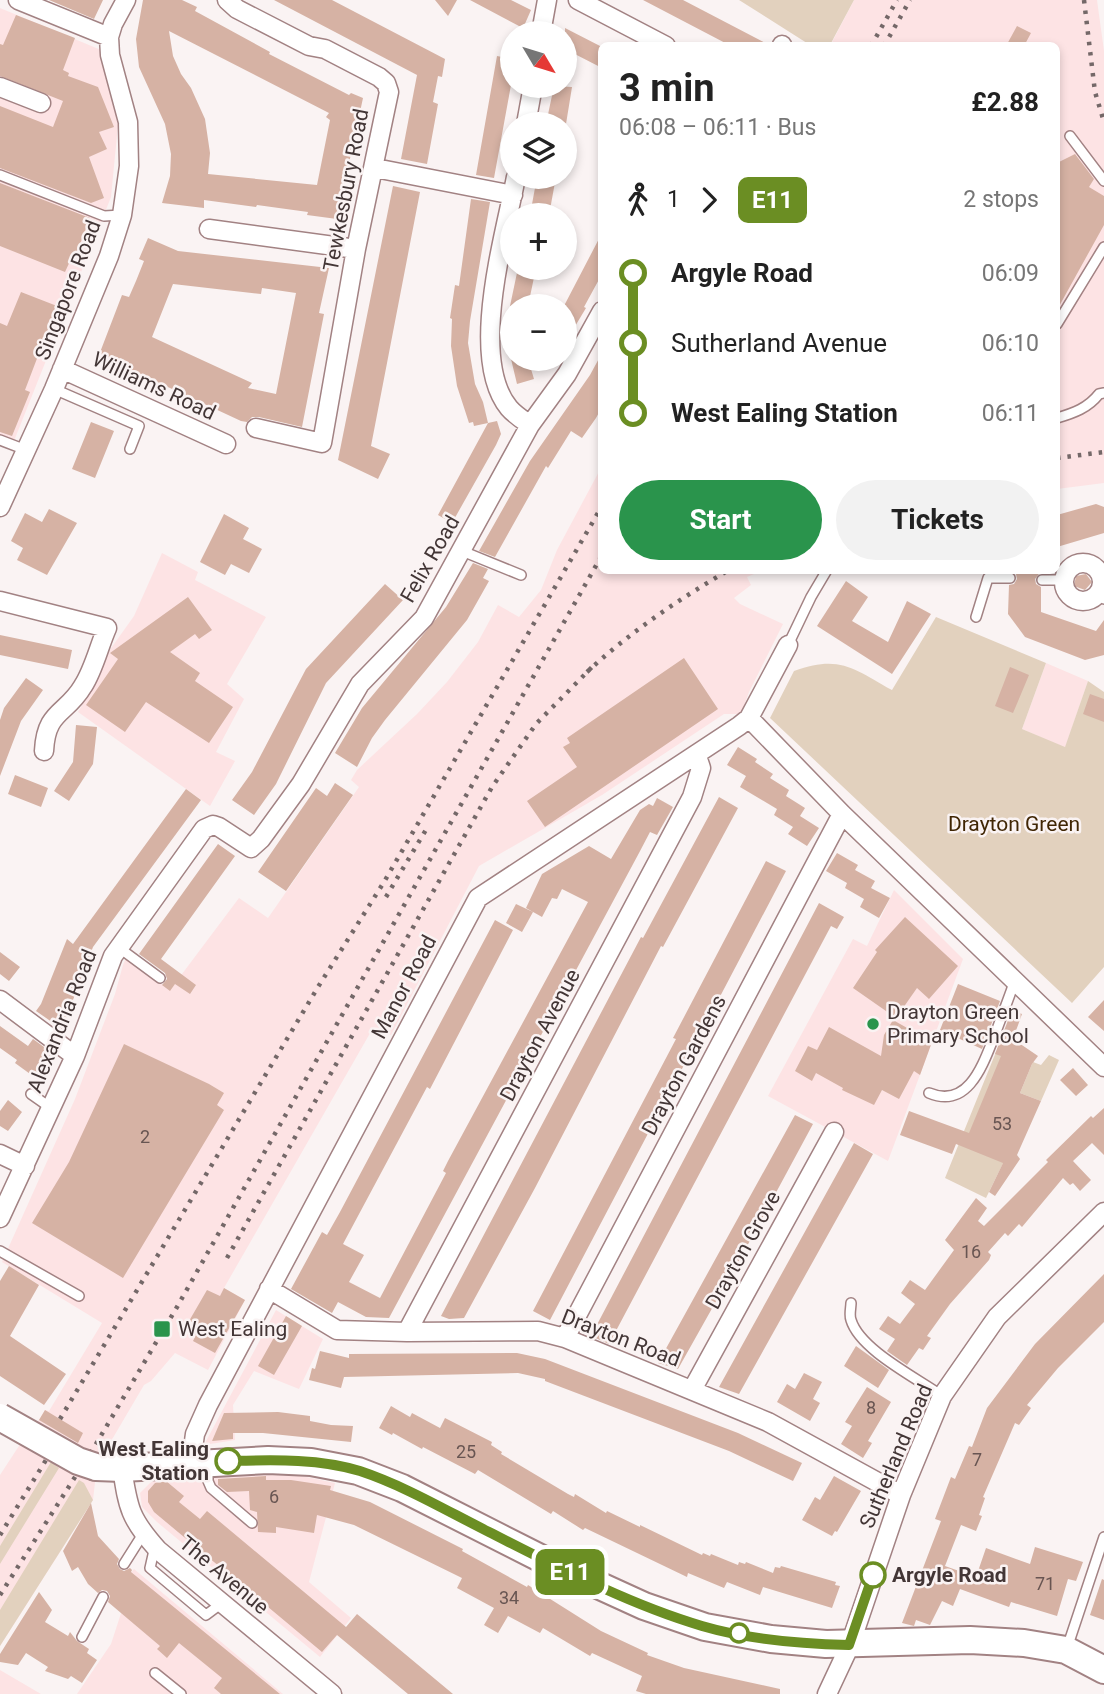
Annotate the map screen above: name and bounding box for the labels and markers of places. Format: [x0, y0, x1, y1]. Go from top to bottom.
place label: Drayton Green Primary School [887, 1000, 1029, 1048]
marker: Drayton Green Primary School [865, 1016, 881, 1032]
place label: West Ealing [178, 1317, 287, 1341]
marker: West Ealing [152, 1319, 172, 1339]
place label: West Ealing Station [99, 1437, 209, 1485]
marker: West Ealing Station [215, 1448, 241, 1474]
marker: Argyle Road [860, 1562, 886, 1588]
place label: Argyle Road [892, 1563, 1007, 1587]
unlabelled marker [729, 1623, 749, 1643]

